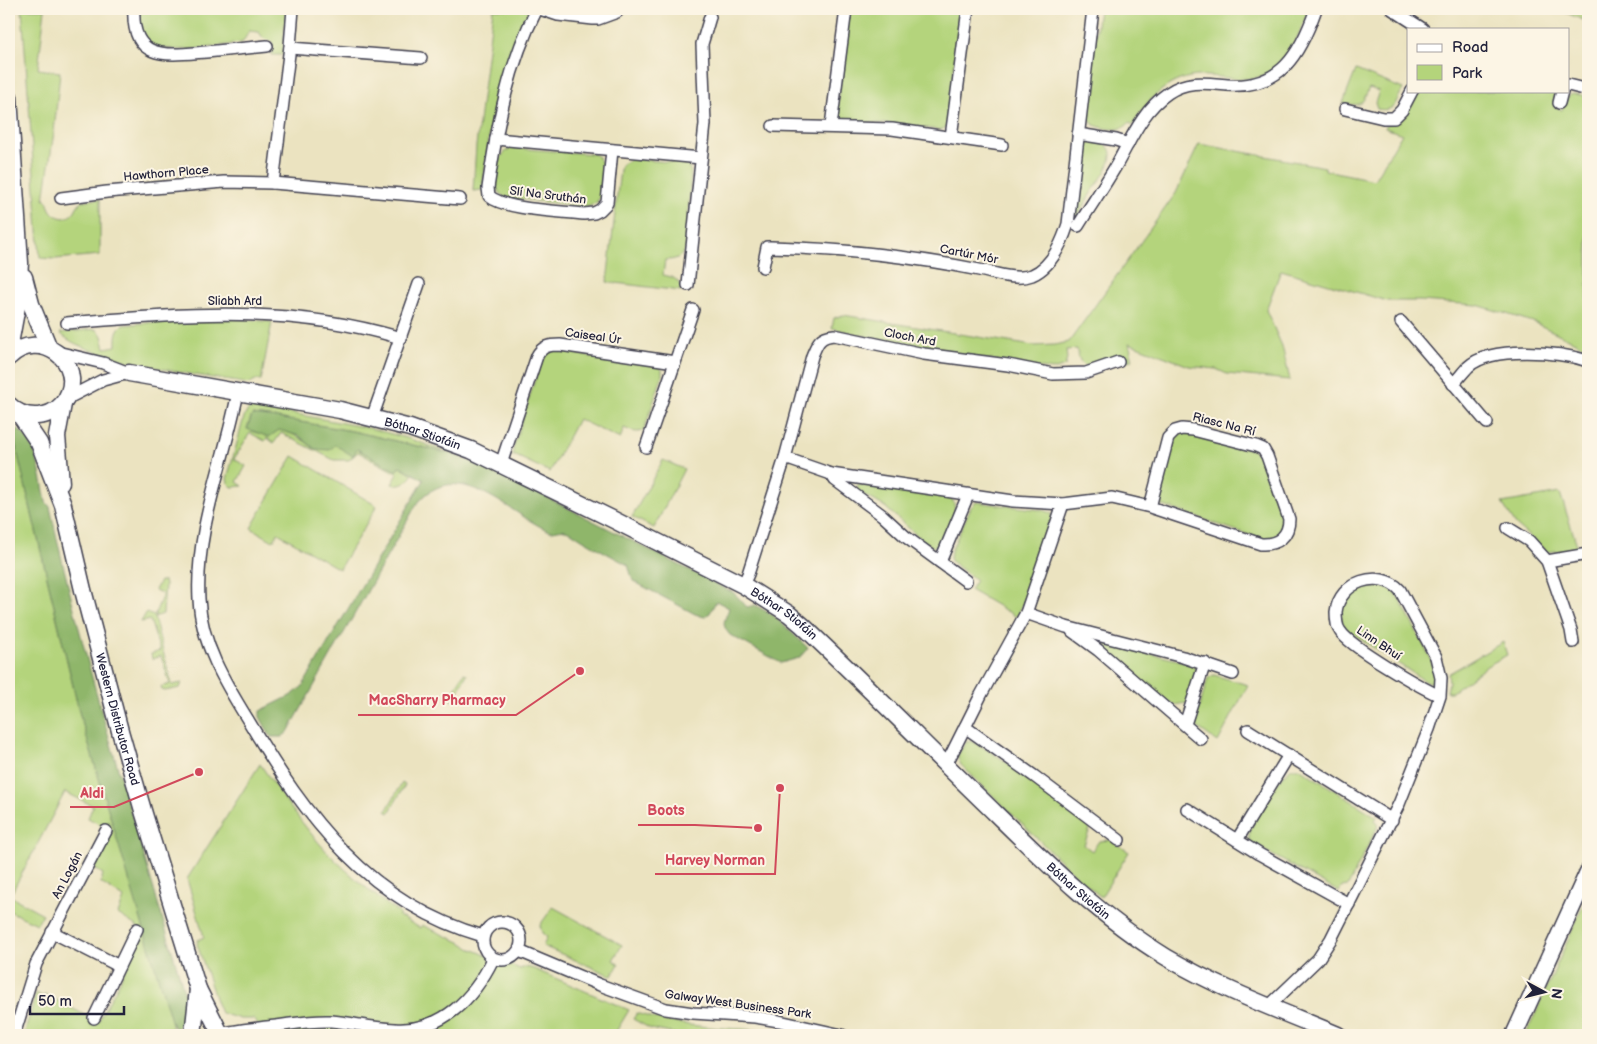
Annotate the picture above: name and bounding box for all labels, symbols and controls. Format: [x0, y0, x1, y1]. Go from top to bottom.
legend [1407, 28, 1570, 92]
text: Road [1452, 38, 1488, 57]
text: Park [1452, 64, 1483, 83]
street label: Hawthorn Place [123, 162, 209, 185]
street label: Slí Na Sruthán [509, 183, 587, 208]
street label: Cartúr Mór [938, 241, 1000, 268]
street label: Sliabh Ard [208, 294, 262, 309]
street label: Caiseal Úr [564, 323, 623, 348]
street label: Cloch Ard [883, 325, 937, 350]
street label: Riasc Na Rí [1191, 409, 1257, 440]
street label: Bóthar Stiofáin [383, 415, 463, 454]
street label: Bóthar Stiofáin [747, 585, 820, 644]
street label: Linn Bhuí [1353, 623, 1404, 664]
street label: Western Distributor Road [92, 651, 142, 787]
callout: MacSharry Pharmacy [358, 686, 516, 715]
text: MacSharry Pharmacy [368, 692, 506, 709]
callout: Aldi [70, 778, 114, 807]
text: Aldi [79, 785, 104, 802]
callout: Boots [638, 796, 695, 825]
text: Boots [647, 802, 685, 819]
callout: Harvey Norman [655, 845, 775, 874]
street label: An Logán [49, 849, 86, 901]
text: Harvey Norman [665, 852, 765, 869]
street label: Bóthar Stiofáin [1043, 859, 1113, 923]
north arrow [1520, 966, 1570, 1016]
scale bar [30, 984, 124, 1016]
street label: Galway West Business Park [664, 987, 812, 1022]
text: N [1547, 987, 1565, 1000]
text: 50 m [38, 992, 72, 1011]

